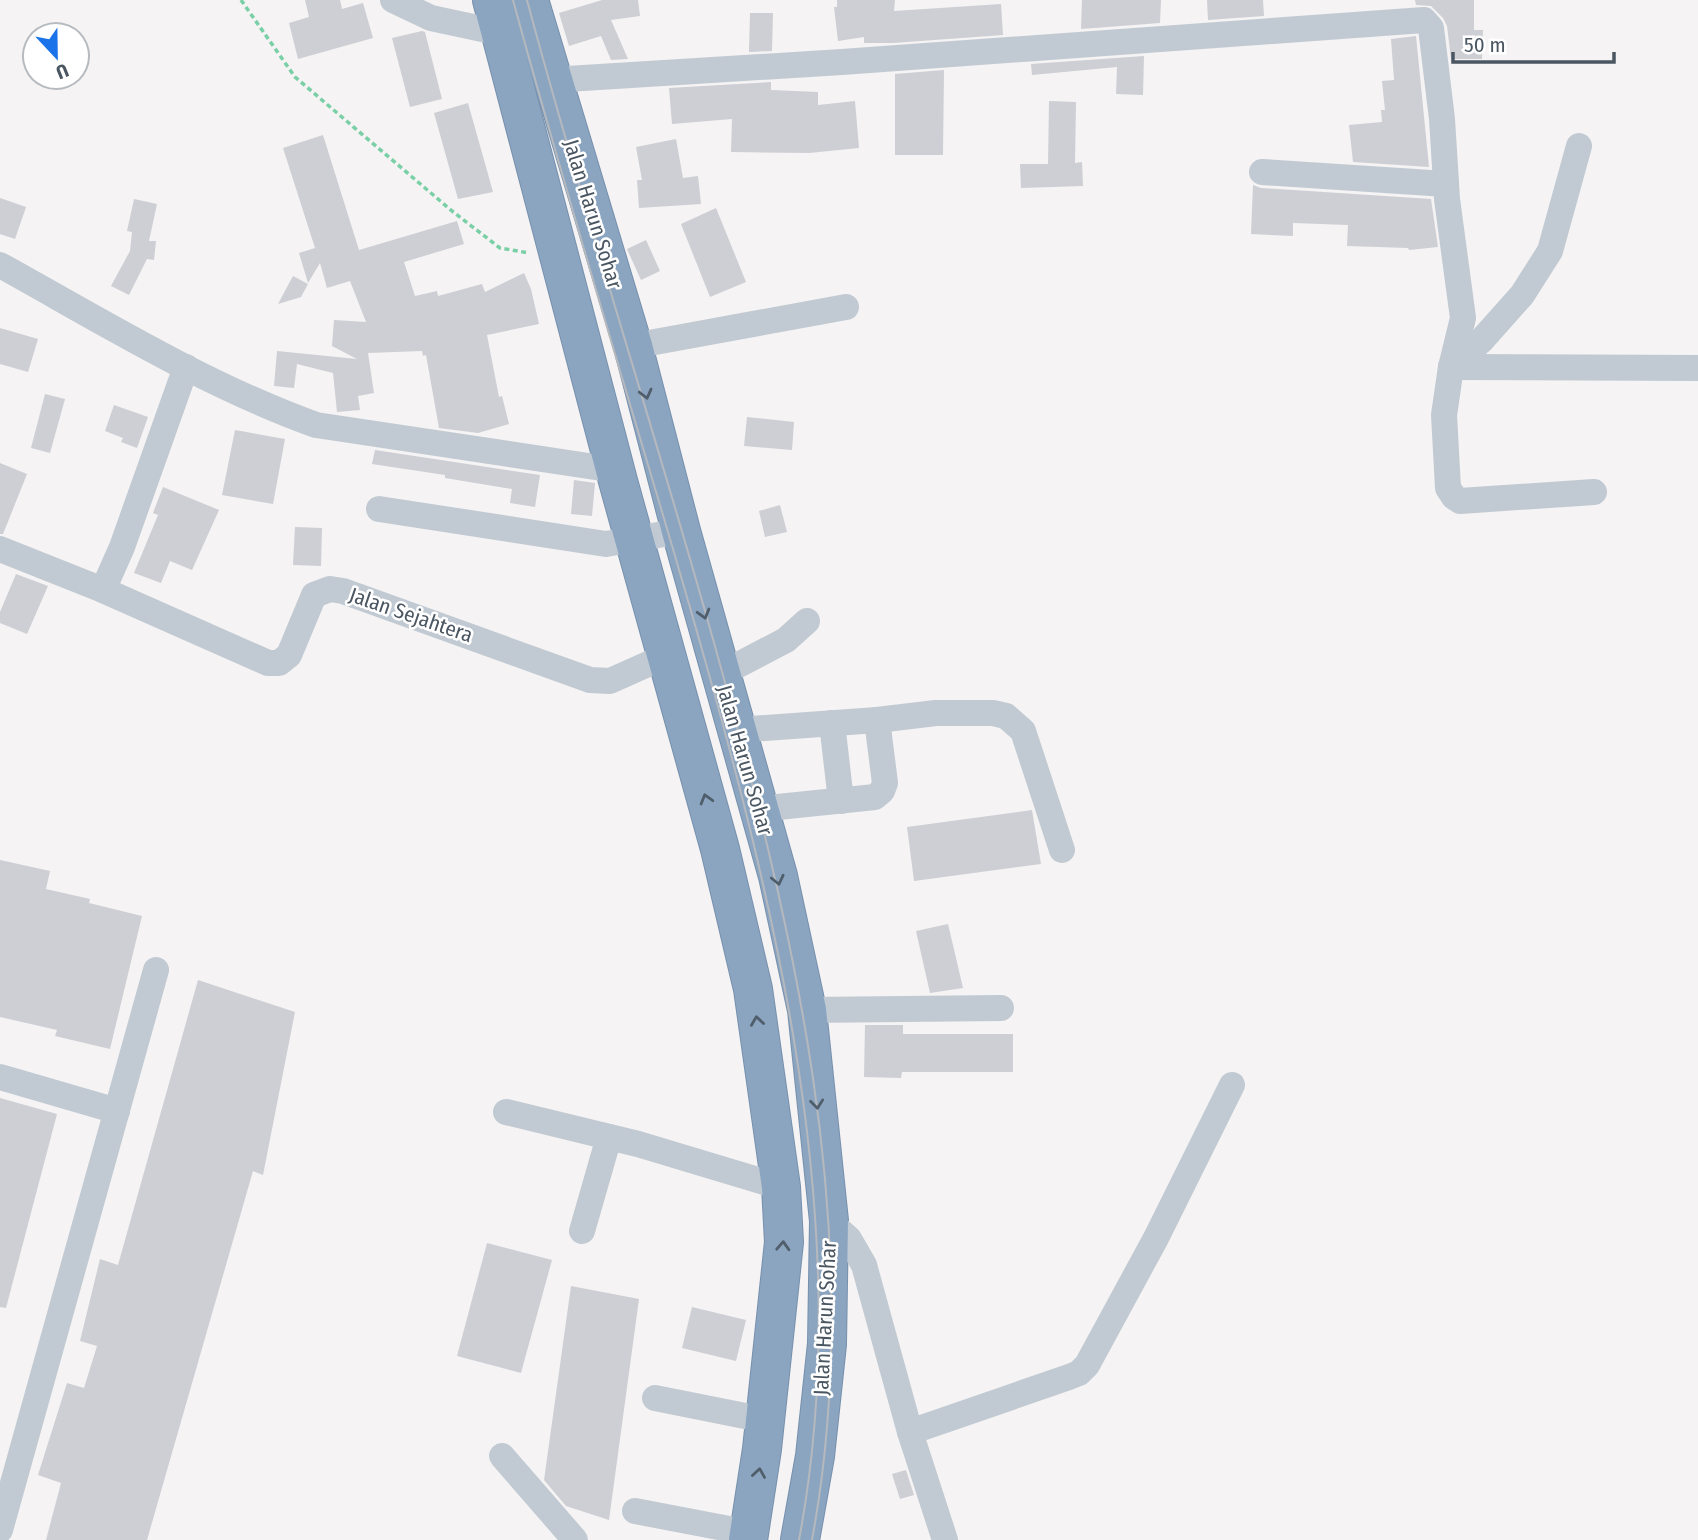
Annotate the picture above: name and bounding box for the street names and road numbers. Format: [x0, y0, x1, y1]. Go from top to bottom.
street label: Jalan Harun Sohar [558, 136, 628, 293]
street label: Jalan Sejahtera [346, 582, 476, 648]
street label: Jalan Harun Sohar [711, 682, 779, 839]
street label: Jalan Harun Sohar [808, 1239, 842, 1396]

